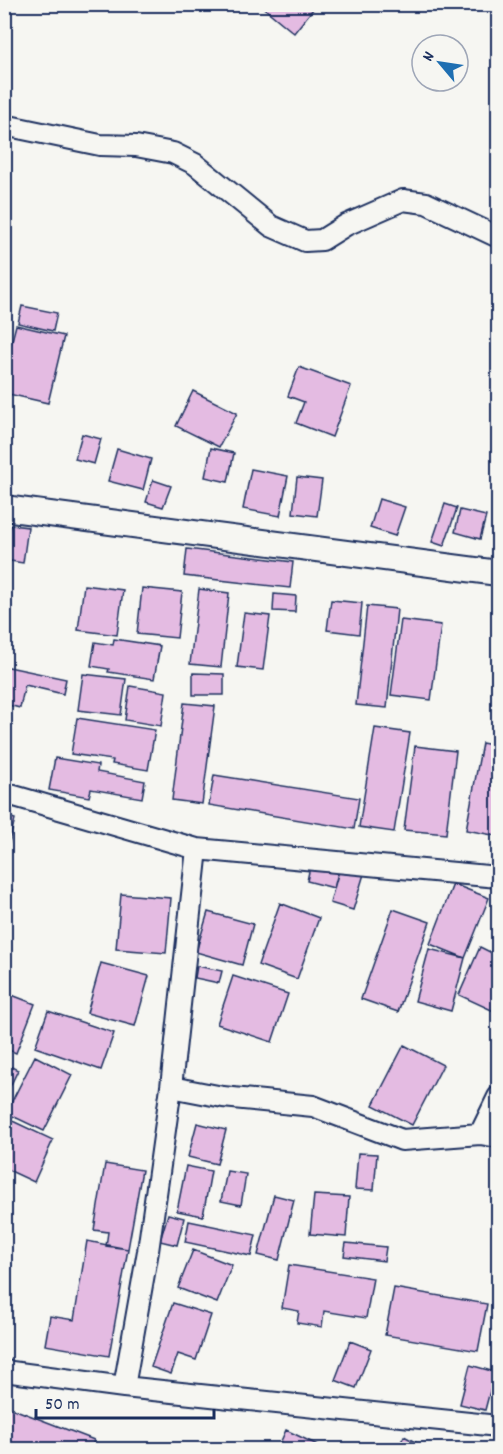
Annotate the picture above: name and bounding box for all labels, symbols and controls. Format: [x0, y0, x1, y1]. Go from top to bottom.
north arrow [410, 33, 470, 93]
text: N [417, 48, 441, 66]
scale bar [36, 1382, 214, 1420]
text: 50 m [45, 1393, 80, 1418]

